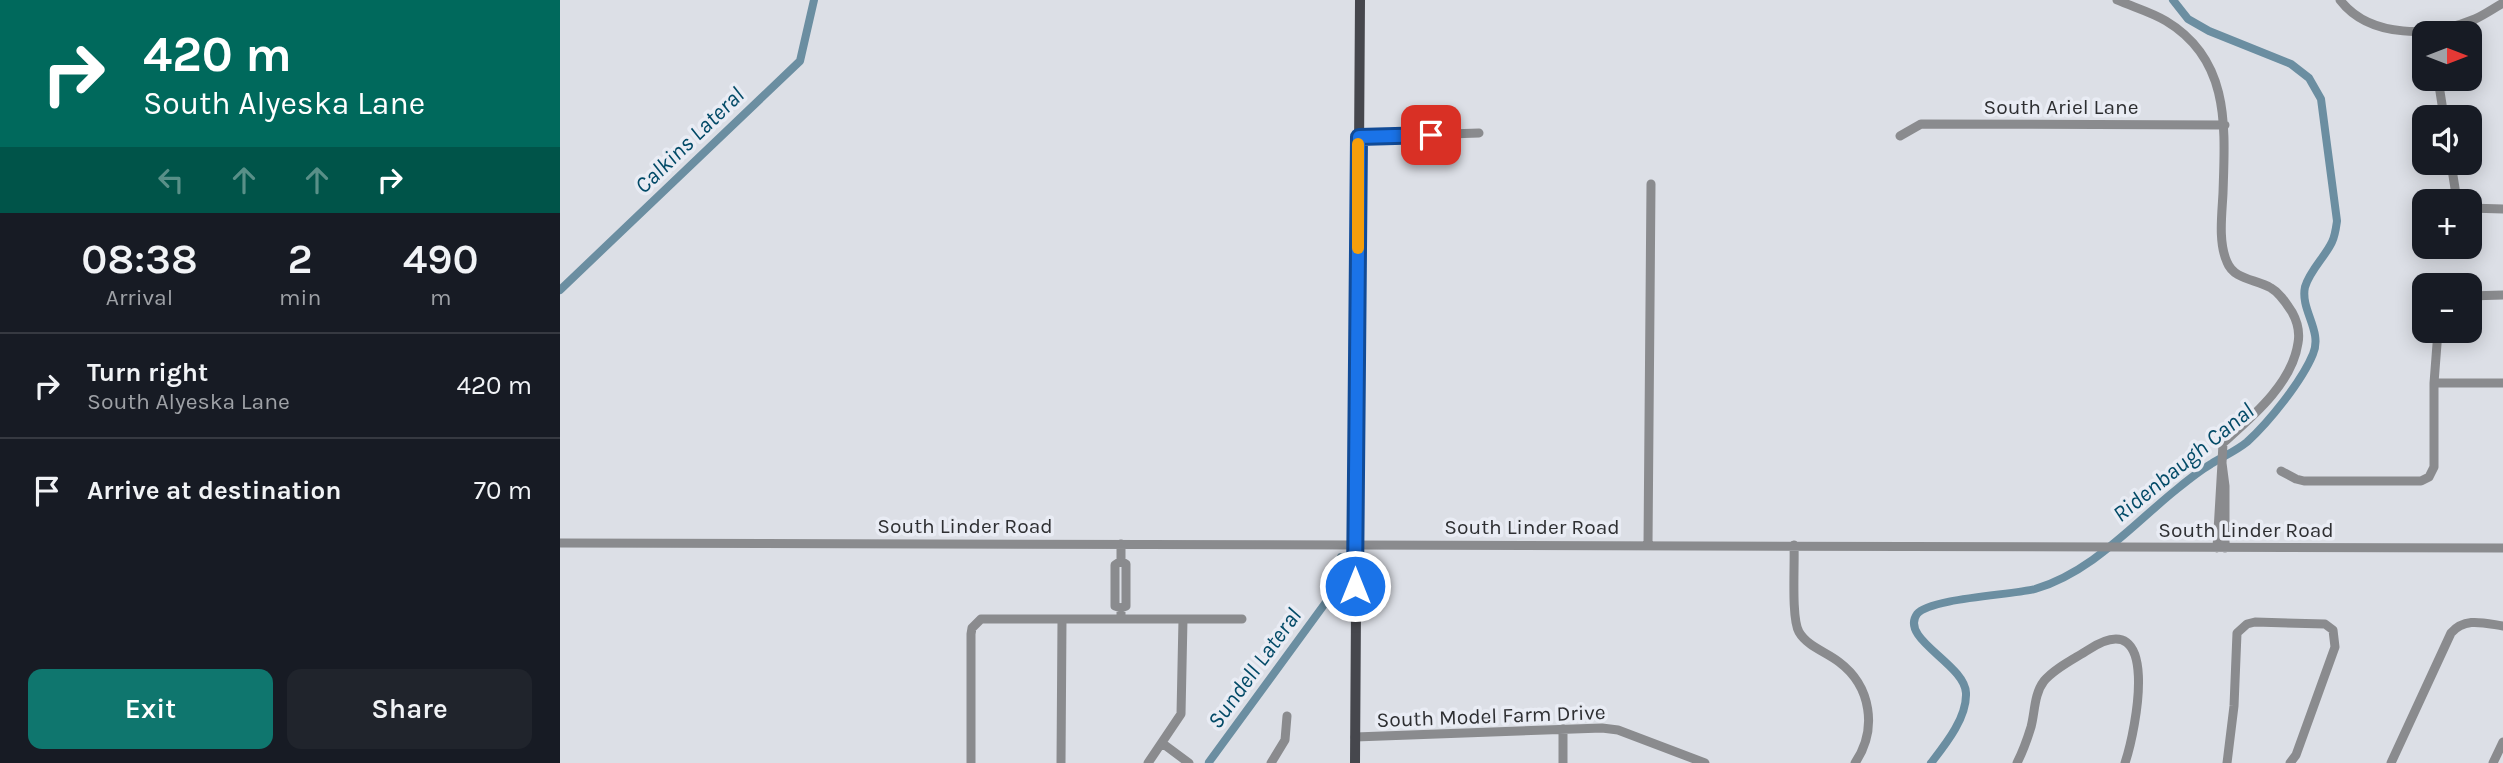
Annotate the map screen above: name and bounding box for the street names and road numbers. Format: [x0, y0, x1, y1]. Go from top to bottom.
street label: South Ariel Lane [1984, 95, 2138, 119]
street label: South Linder Road [877, 514, 1053, 538]
street label: South Linder Road [1444, 515, 1620, 539]
street label: South Linder Road [2158, 518, 2334, 542]
street label: South Model Farm Drive [1376, 700, 1606, 732]

